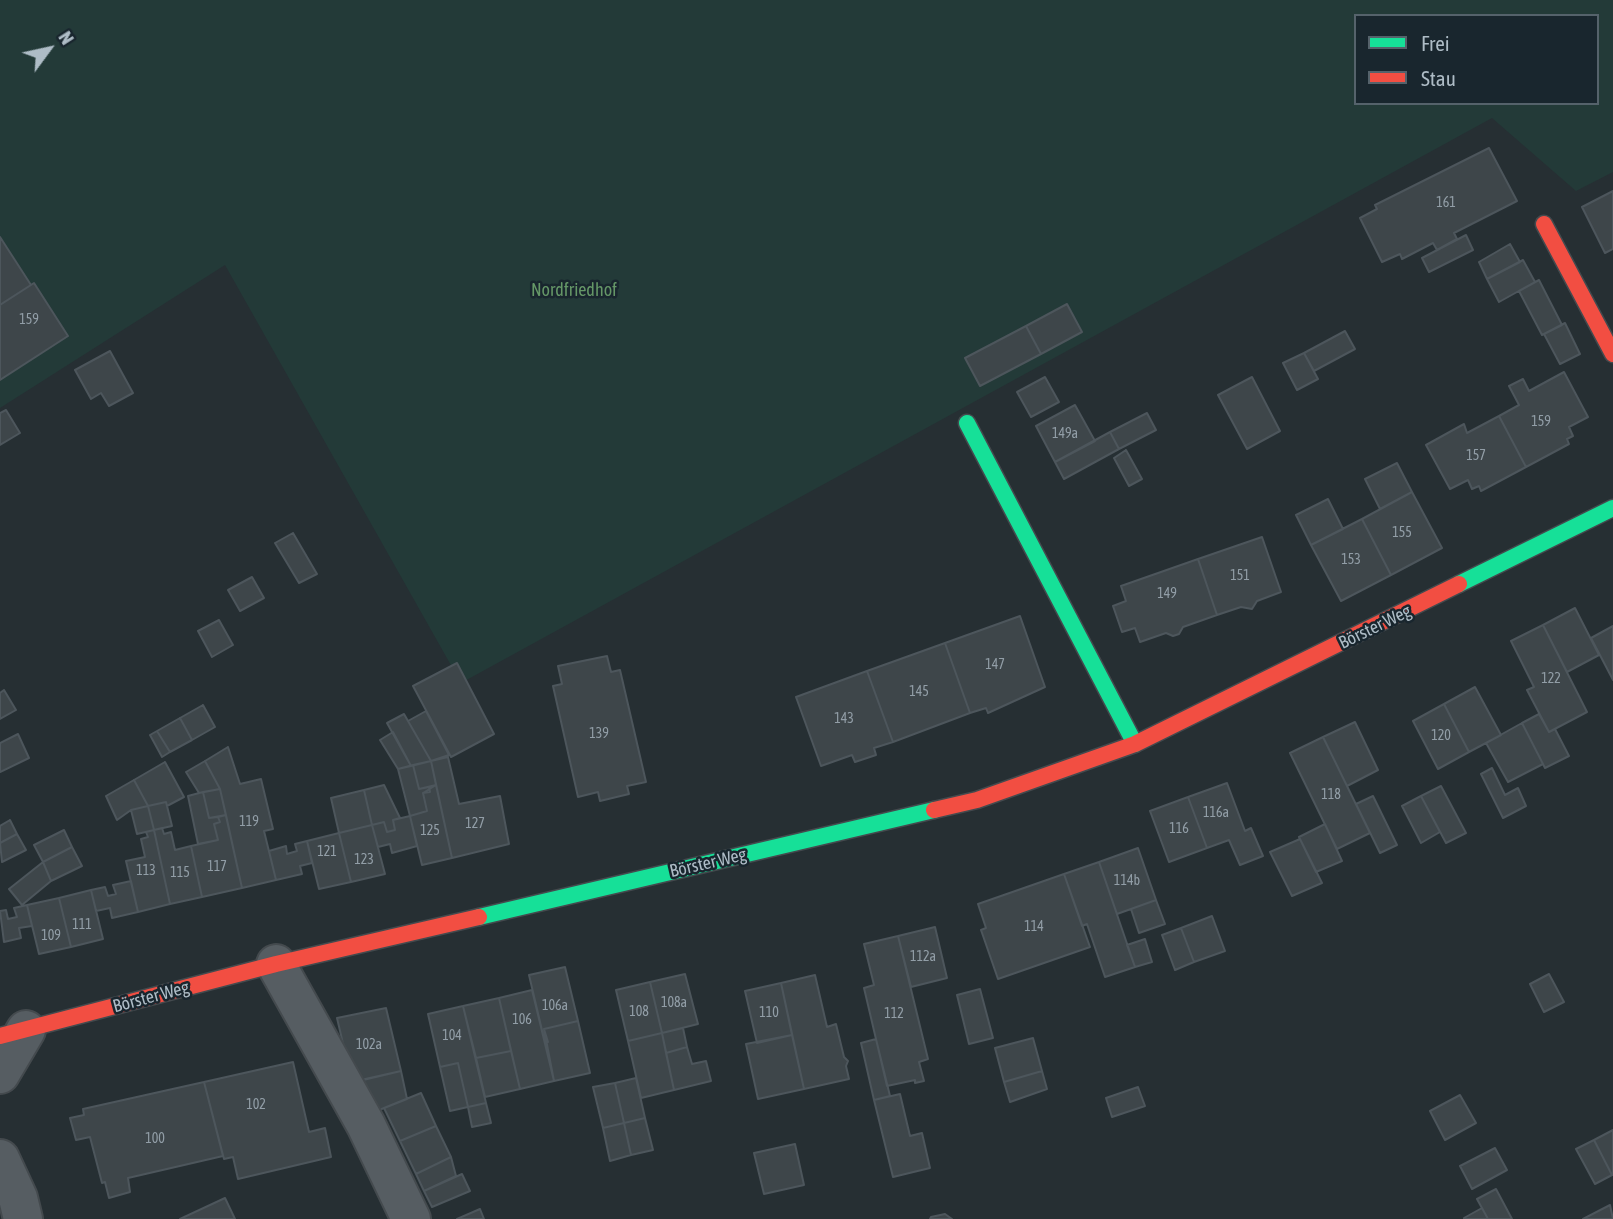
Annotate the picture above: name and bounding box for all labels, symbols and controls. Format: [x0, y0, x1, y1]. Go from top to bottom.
north arrow [14, 14, 84, 84]
legend [1354, 14, 1599, 105]
text: N [54, 27, 79, 48]
text: Frei [1421, 31, 1450, 55]
text: Stau [1421, 66, 1456, 90]
house number: 161 [1436, 195, 1456, 211]
park label: Nordfriedhof [531, 279, 617, 301]
house number: 159 [19, 312, 39, 328]
house number: 159 [1531, 414, 1551, 430]
house number: 149a [1052, 426, 1078, 442]
house number: 157 [1466, 448, 1486, 464]
house number: 155 [1392, 525, 1412, 541]
house number: 153 [1341, 552, 1361, 568]
house number: 151 [1230, 568, 1250, 584]
house number: 149 [1157, 586, 1177, 602]
street label: Börster Weg [1335, 600, 1415, 654]
house number: 147 [985, 657, 1005, 673]
house number: 122 [1541, 671, 1561, 687]
house number: 145 [909, 684, 929, 700]
house number: 143 [834, 711, 854, 727]
house number: 139 [589, 726, 609, 742]
house number: 120 [1431, 728, 1451, 744]
house number: 118 [1321, 787, 1341, 803]
house number: 116a [1203, 805, 1229, 821]
house number: 119 [239, 814, 259, 830]
house number: 127 [465, 816, 485, 832]
house number: 116 [1169, 821, 1189, 837]
house number: 125 [420, 823, 440, 839]
house number: 121 [317, 844, 337, 860]
street label: Börster Weg [668, 844, 748, 882]
house number: 123 [354, 852, 374, 868]
house number: 117 [207, 859, 227, 875]
house number: 113 [136, 863, 156, 879]
house number: 115 [170, 865, 190, 881]
house number: 114b [1114, 873, 1140, 889]
house number: 111 [72, 917, 92, 933]
house number: 114 [1024, 919, 1044, 935]
house number: 109 [41, 928, 61, 944]
house number: 112a [910, 949, 936, 965]
street label: Börster Weg [111, 976, 191, 1018]
house number: 108a [661, 995, 687, 1011]
house number: 106a [542, 998, 568, 1014]
house number: 108 [629, 1004, 649, 1020]
house number: 110 [759, 1005, 779, 1021]
house number: 112 [884, 1006, 904, 1022]
house number: 106 [512, 1012, 532, 1028]
house number: 104 [442, 1028, 462, 1044]
house number: 102a [356, 1037, 382, 1053]
house number: 102 [246, 1097, 266, 1113]
house number: 100 [145, 1131, 165, 1147]

